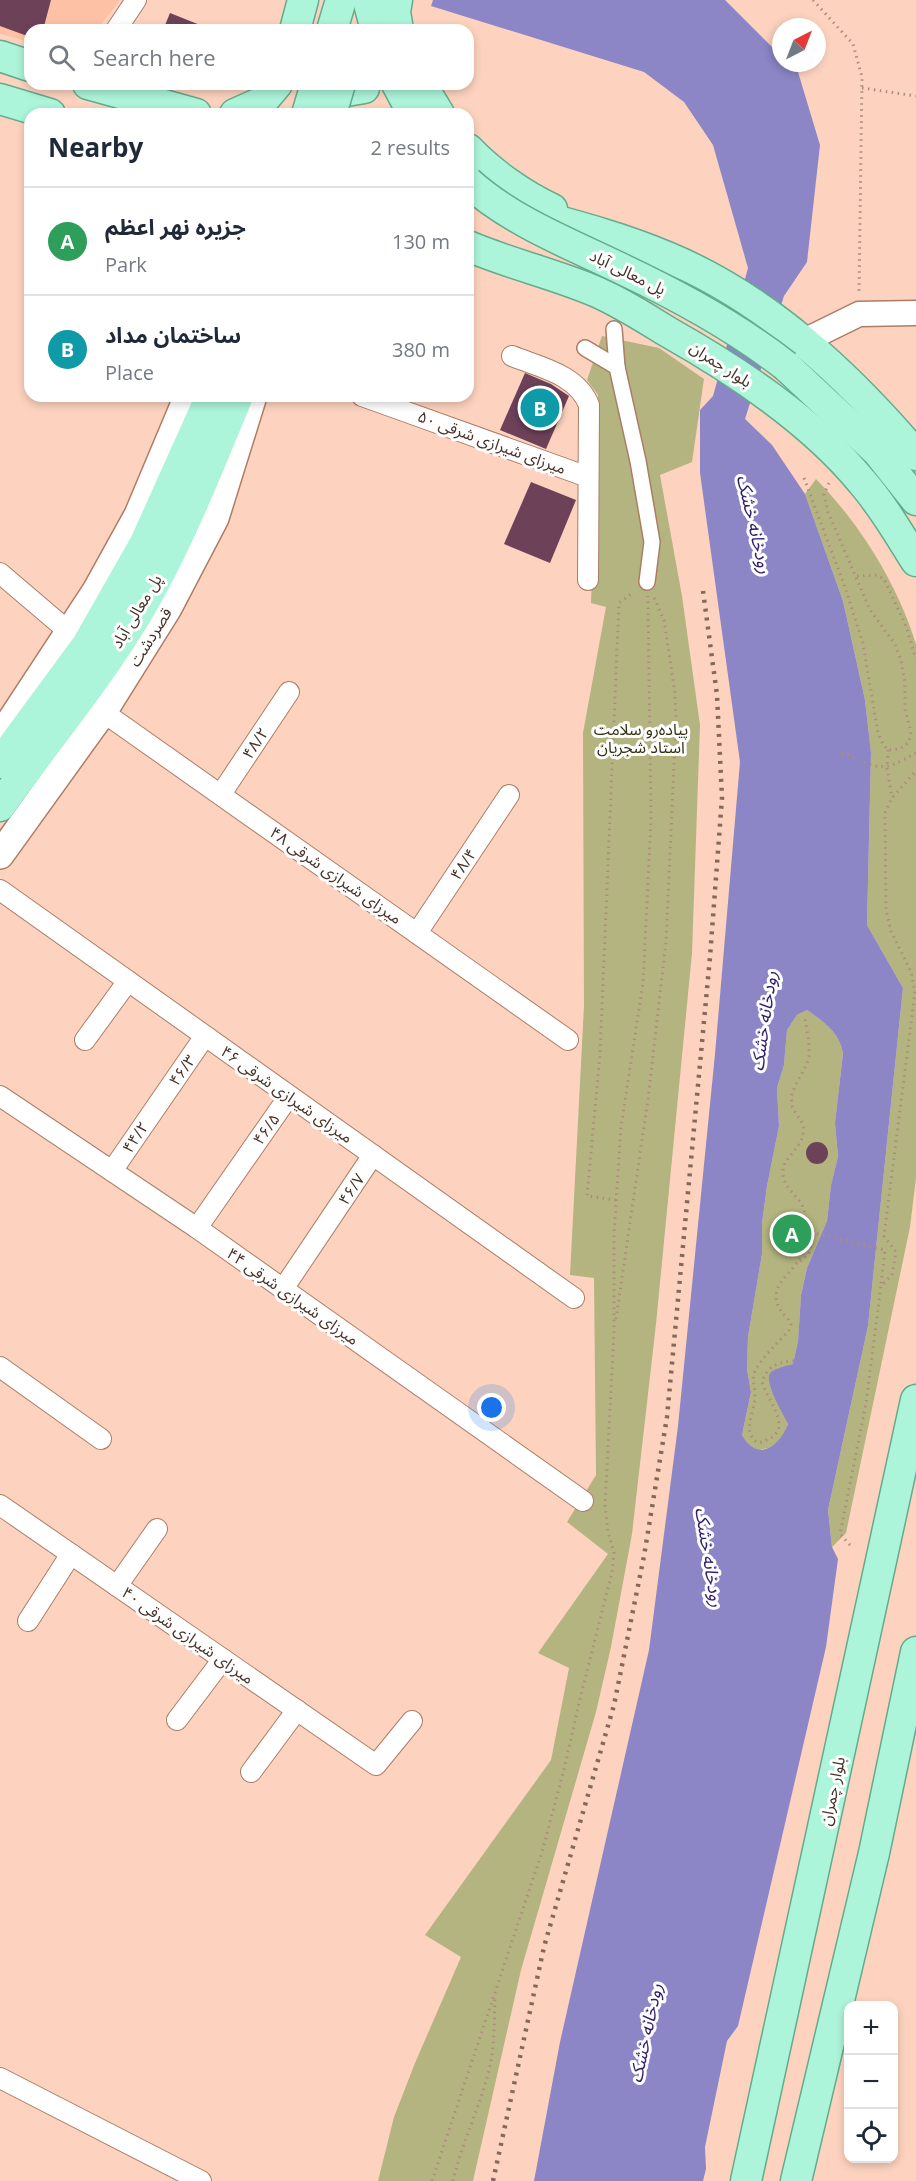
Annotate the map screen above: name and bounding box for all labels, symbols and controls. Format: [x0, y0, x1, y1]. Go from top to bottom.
north arrow [772, 18, 826, 72]
search box [24, 24, 474, 90]
icon: search [45, 41, 78, 74]
text: Search here [93, 42, 216, 72]
text: Nearby [48, 129, 143, 165]
text: 2 results [370, 134, 450, 161]
text: جزیره نهر اعظم [105, 211, 246, 241]
text: A [61, 228, 74, 255]
text: 130 m [392, 228, 450, 255]
street label: پل معالی آباد [586, 244, 670, 300]
text: Park [105, 251, 147, 278]
text: ساختمان مداد [105, 319, 241, 349]
text: B [61, 336, 74, 363]
text: 380 m [392, 336, 450, 363]
street label: بلوار چمران [686, 336, 756, 392]
text: Place [105, 359, 154, 386]
pin: B [520, 386, 560, 430]
street label: ۵۰ میرزای شیرازی شرقی [415, 405, 569, 479]
water label: رودخانه خشک [732, 472, 778, 576]
street label: پل معالی آباد [105, 570, 167, 652]
street label: قصردشت [123, 603, 177, 671]
park label: پیاده‌رو سلامت استاد شجریان [594, 718, 688, 758]
street label: ۴۸/۲ [237, 723, 273, 763]
street label: ۴۸ میرزای شیرازی شرقی [266, 821, 406, 929]
street label: ۴۸/۴ [445, 844, 481, 884]
water label: رودخانه خشک [744, 969, 782, 1073]
street label: ۴۶ میرزای شیرازی شرقی [217, 1040, 357, 1148]
street label: ۴۶/۳ [163, 1050, 201, 1090]
street label: ۴۶/۵ [247, 1109, 285, 1149]
street label: ۴۴/۲ [117, 1117, 153, 1157]
street label: ۴۶/۷ [333, 1169, 369, 1209]
pin: A [772, 1212, 812, 1256]
street label: ۴۴ میرزای شیرازی شرقی [223, 1242, 363, 1350]
your location [477, 1393, 506, 1422]
water label: رودخانه خشک [690, 1505, 730, 1609]
street label: ۴۰ میرزای شیرازی شرقی [118, 1581, 258, 1689]
street label: بلوار چمران [814, 1755, 850, 1827]
water label: رودخانه خشک [623, 1981, 667, 2085]
map controls [844, 2001, 898, 2163]
button: + [844, 2001, 898, 2055]
button: − [844, 2055, 898, 2109]
button: locate [844, 2109, 898, 2163]

